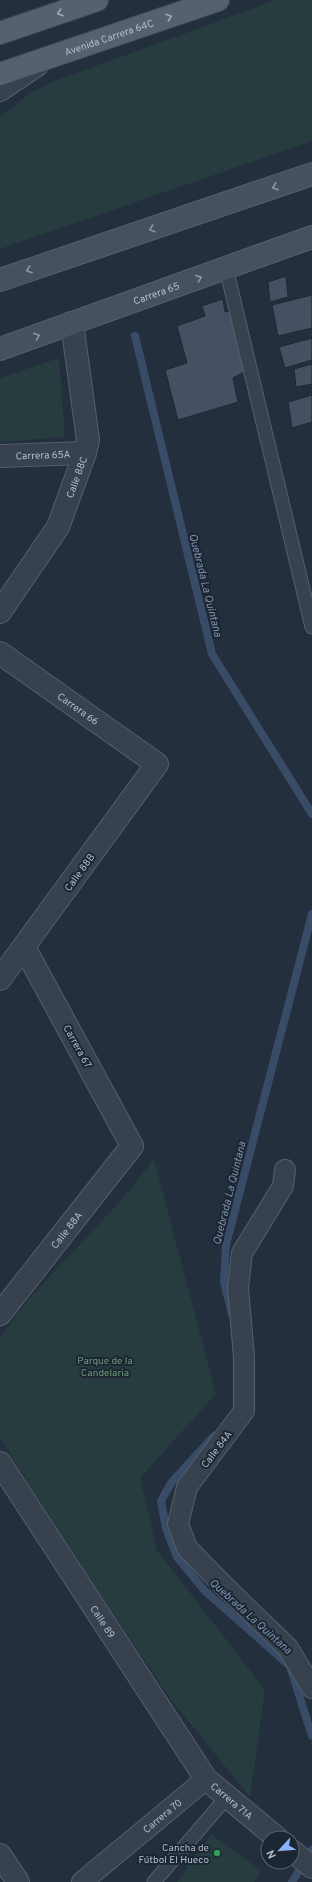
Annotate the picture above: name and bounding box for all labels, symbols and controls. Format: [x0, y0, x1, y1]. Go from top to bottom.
one-way arrow [57, 8, 64, 16]
one-way arrow [166, 13, 173, 21]
street label: Avenida Carrera 64C [63, 17, 156, 60]
one-way arrow [272, 182, 279, 190]
one-way arrow [149, 224, 156, 232]
one-way arrow [26, 266, 33, 274]
one-way arrow [195, 274, 202, 282]
street label: Carrera 65 [132, 280, 182, 309]
one-way arrow [33, 333, 40, 341]
street label: Carrera 65A [15, 449, 71, 463]
street label: Calle 88C [64, 455, 91, 500]
water label: Quebrada La Quintana [185, 532, 225, 639]
street label: Carrera 66 [54, 690, 101, 729]
street label: Calle 88B [62, 851, 98, 894]
street label: Carrera 67 [60, 1023, 94, 1070]
water label: Quebrada La Quintana [210, 1140, 250, 1247]
street label: Calle 88A [49, 1209, 86, 1252]
park label: Parque de la Candelaria [77, 1355, 133, 1380]
street label: Calle 84A [199, 1428, 236, 1471]
water label: Quebrada La Quintana [206, 1576, 295, 1658]
street label: Calle 89 [87, 1603, 117, 1641]
street label: Carrera 71A [207, 1780, 255, 1823]
street label: Carrera 70 [141, 1797, 185, 1837]
north arrow [260, 1830, 300, 1870]
place label: Cancha de Fútbol El Hueco [138, 1842, 209, 1867]
text: N [264, 1847, 280, 1861]
marker: Cancha de Fútbol El Hueco [212, 1848, 222, 1858]

